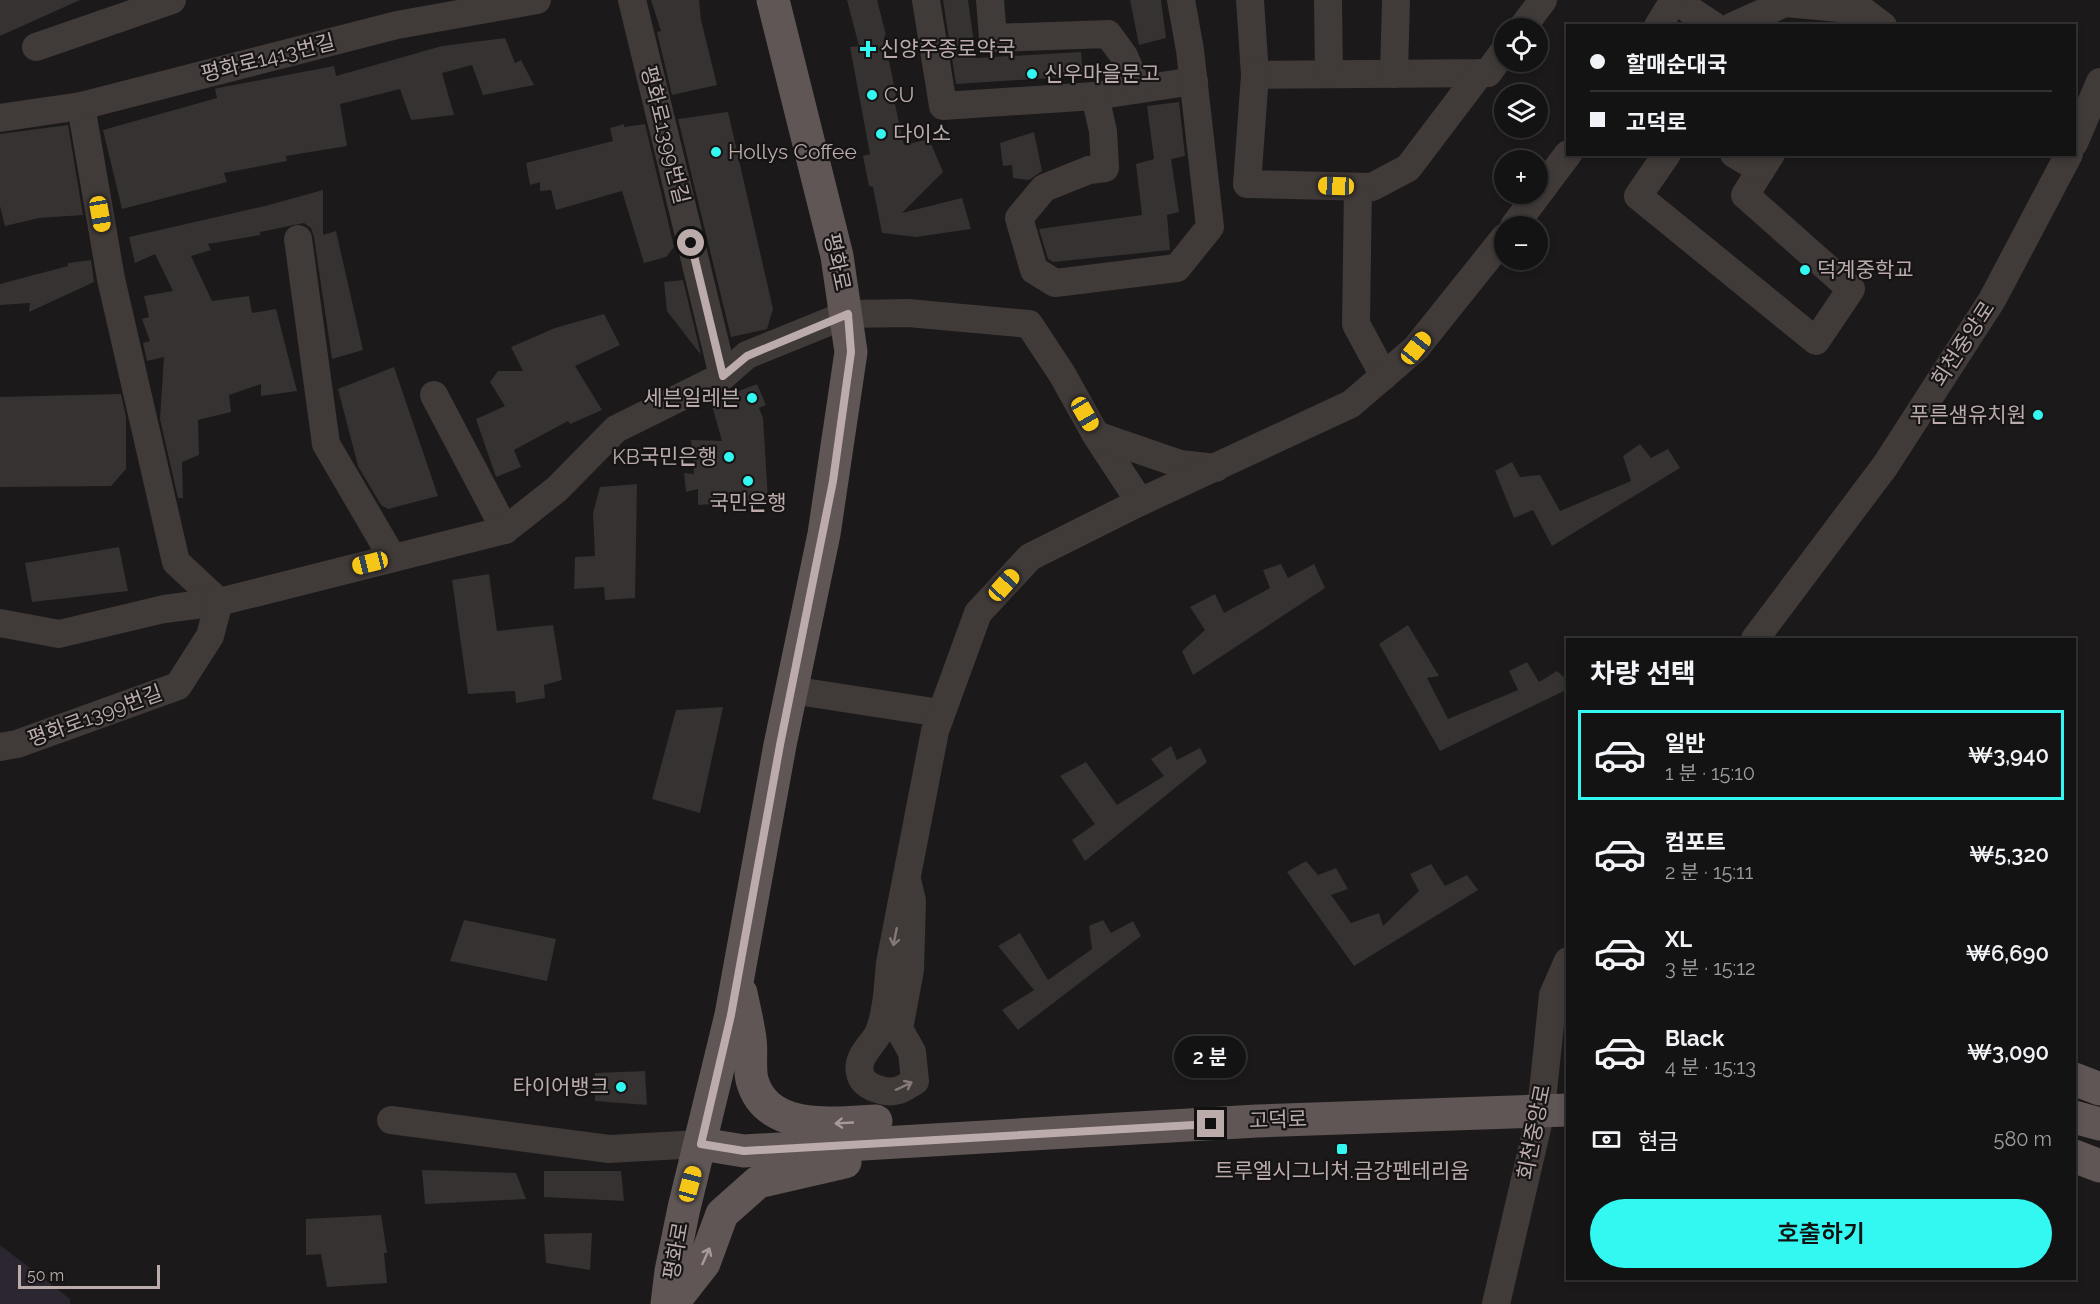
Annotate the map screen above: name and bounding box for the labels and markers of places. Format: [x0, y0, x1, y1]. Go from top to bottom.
place label: 신양주종로약국 [880, 36, 1015, 61]
marker: 신양주종로약국 [861, 42, 875, 56]
place label: 신우마을문고 [1044, 61, 1160, 86]
marker: 신우마을문고 [1025, 67, 1039, 81]
place label: CU [884, 82, 914, 107]
marker: CU [865, 88, 879, 102]
place label: 다이소 [893, 121, 951, 146]
marker: 다이소 [874, 127, 888, 141]
place label: Hollys Coffee [728, 139, 857, 164]
marker: Hollys Coffee [709, 145, 723, 159]
place label: 덕계중학교 [1817, 257, 1914, 282]
marker: 덕계중학교 [1798, 263, 1812, 277]
place label: 세븐일레븐 [643, 385, 740, 410]
marker: 세븐일레븐 [745, 391, 759, 405]
place label: 푸른샘유치원 [1910, 402, 2026, 427]
marker: 푸른샘유치원 [2031, 408, 2045, 422]
place label: KB국민은행 [612, 444, 717, 469]
marker: KB국민은행 [722, 450, 736, 464]
marker: 국민은행 [741, 474, 755, 488]
place label: 국민은행 [709, 490, 787, 515]
place label: 타이어뱅크 [512, 1074, 609, 1099]
marker: 타이어뱅크 [614, 1080, 628, 1094]
marker: 트루엘시그니처.금강펜테리움 [1335, 1142, 1349, 1156]
place label: 트루엘시그니처.금강펜테리움 [1214, 1158, 1470, 1183]

